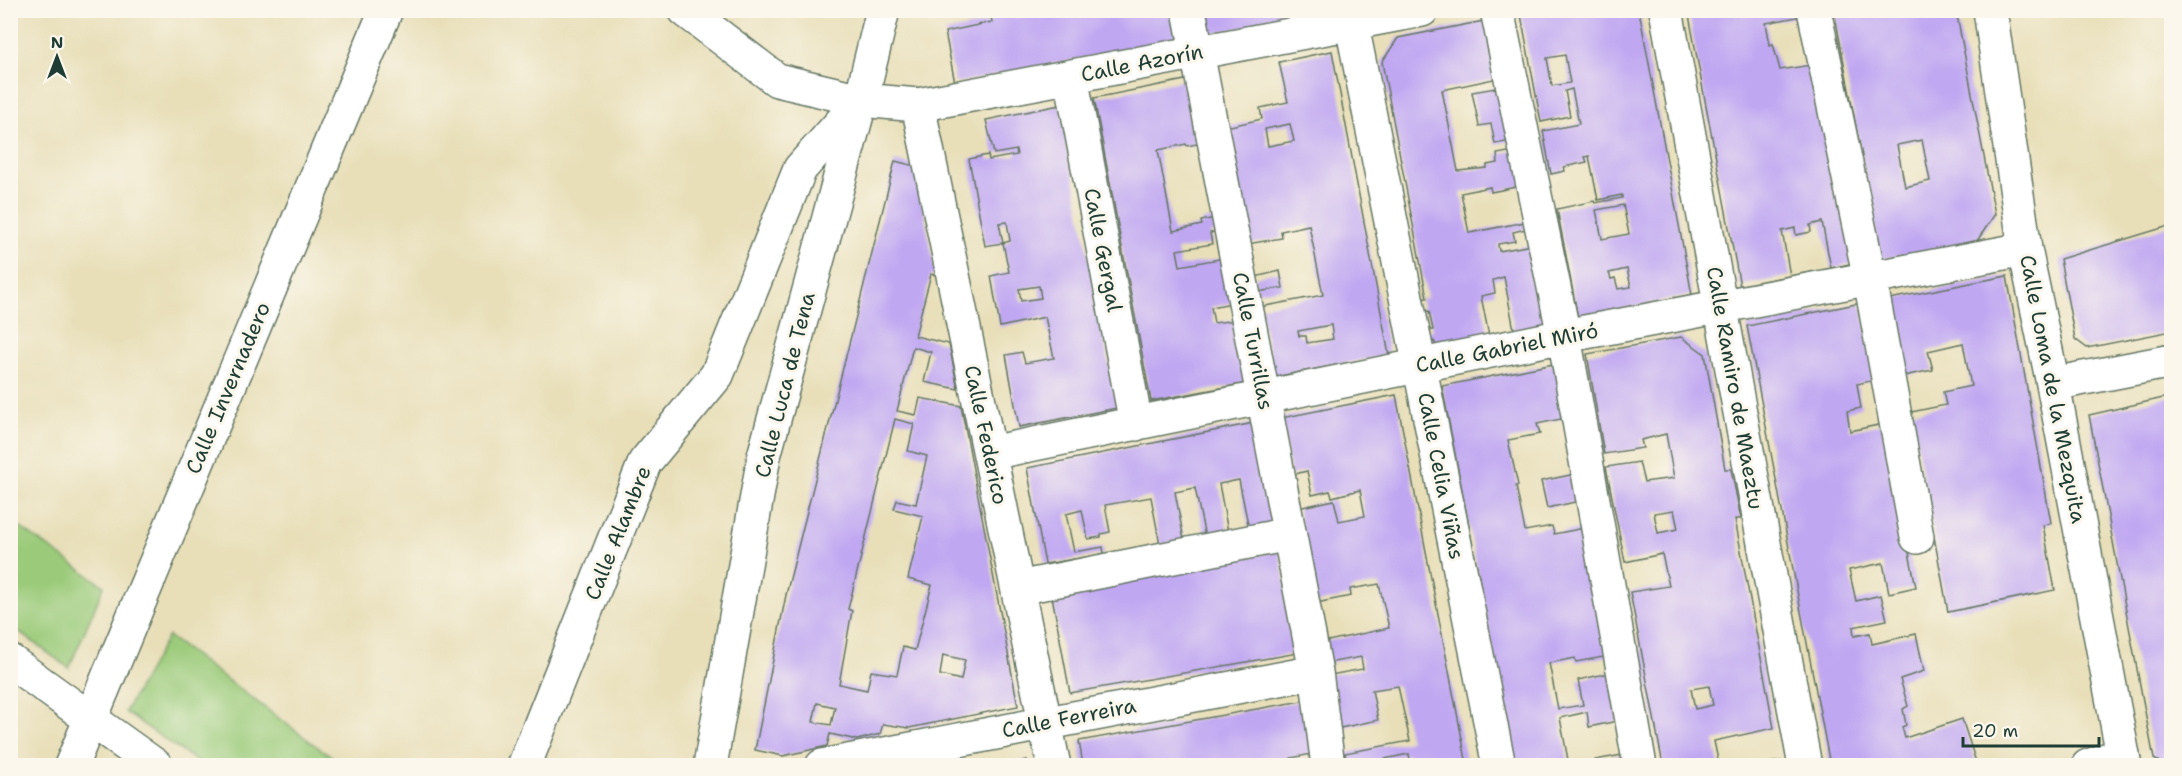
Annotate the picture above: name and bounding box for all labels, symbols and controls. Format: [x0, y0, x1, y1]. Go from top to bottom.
north arrow [27, 27, 87, 87]
text: N [51, 32, 63, 53]
street label: Calle Azorín [1079, 37, 1206, 89]
street label: Calle Gergal [1077, 186, 1129, 315]
street label: Calle Loma de la Mezquita [2013, 252, 2093, 526]
street label: Calle Ramiro de Maeztu [1700, 264, 1770, 512]
street label: Calle Turrillas [1226, 270, 1280, 412]
street label: Calle Luca de Tena [748, 289, 822, 481]
street label: Calle Invernadero [179, 298, 277, 478]
street label: Calle Gabriel Miró [1413, 317, 1601, 379]
street label: Calle Federico [958, 363, 1014, 507]
street label: Calle Celia Viñas [1411, 390, 1471, 562]
street label: Calle Alambre [578, 462, 658, 604]
street label: Calle Ferreira [1000, 691, 1138, 745]
scale bar [1963, 710, 2100, 748]
text: 20 m [1972, 719, 2018, 743]

